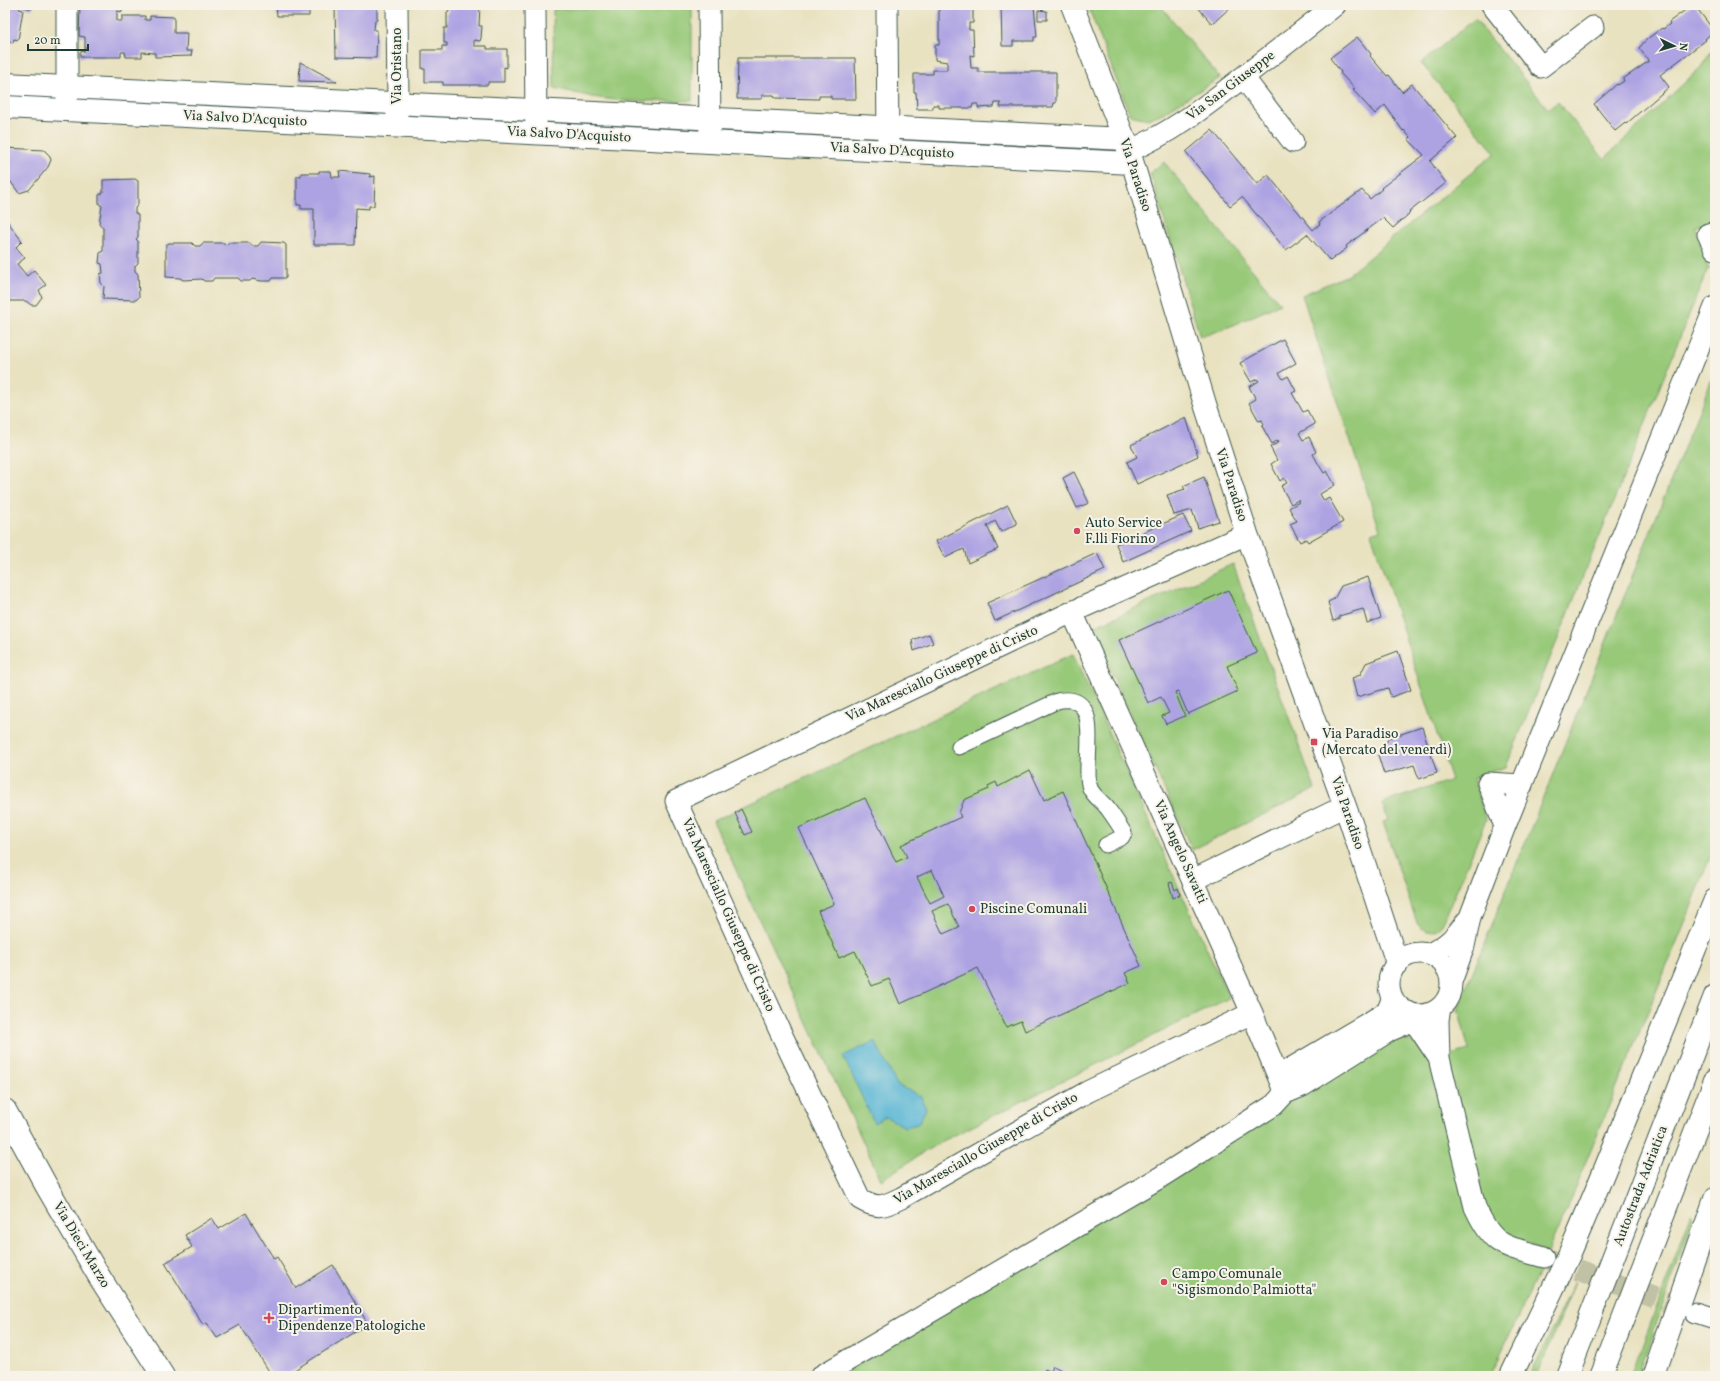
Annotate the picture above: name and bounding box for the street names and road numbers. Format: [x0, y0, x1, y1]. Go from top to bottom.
street label: Via Oristano [388, 28, 407, 104]
street label: Via San Giuseppe [1183, 46, 1279, 126]
street label: Via Salvo D'Acquisto [182, 106, 308, 132]
street label: Via Salvo D'Acquisto [506, 122, 632, 148]
street label: Via Paradiso [1114, 136, 1156, 214]
street label: Via Salvo D'Acquisto [829, 138, 955, 164]
street label: Via Paradiso [1210, 446, 1252, 524]
street label: Via Maresciallo Giuseppe di Cristo [843, 621, 1041, 727]
street label: Via Paradiso [1326, 774, 1368, 852]
street label: Via Angelo Savatti [1149, 797, 1211, 907]
street label: Via Maresciallo Giuseppe di Cristo [677, 815, 779, 1015]
street label: Via Maresciallo Giuseppe di Cristo [890, 1088, 1082, 1210]
street label: Autostrada Adriatica [1609, 1123, 1673, 1249]
street label: Via Dieci Marzo [48, 1198, 114, 1292]

